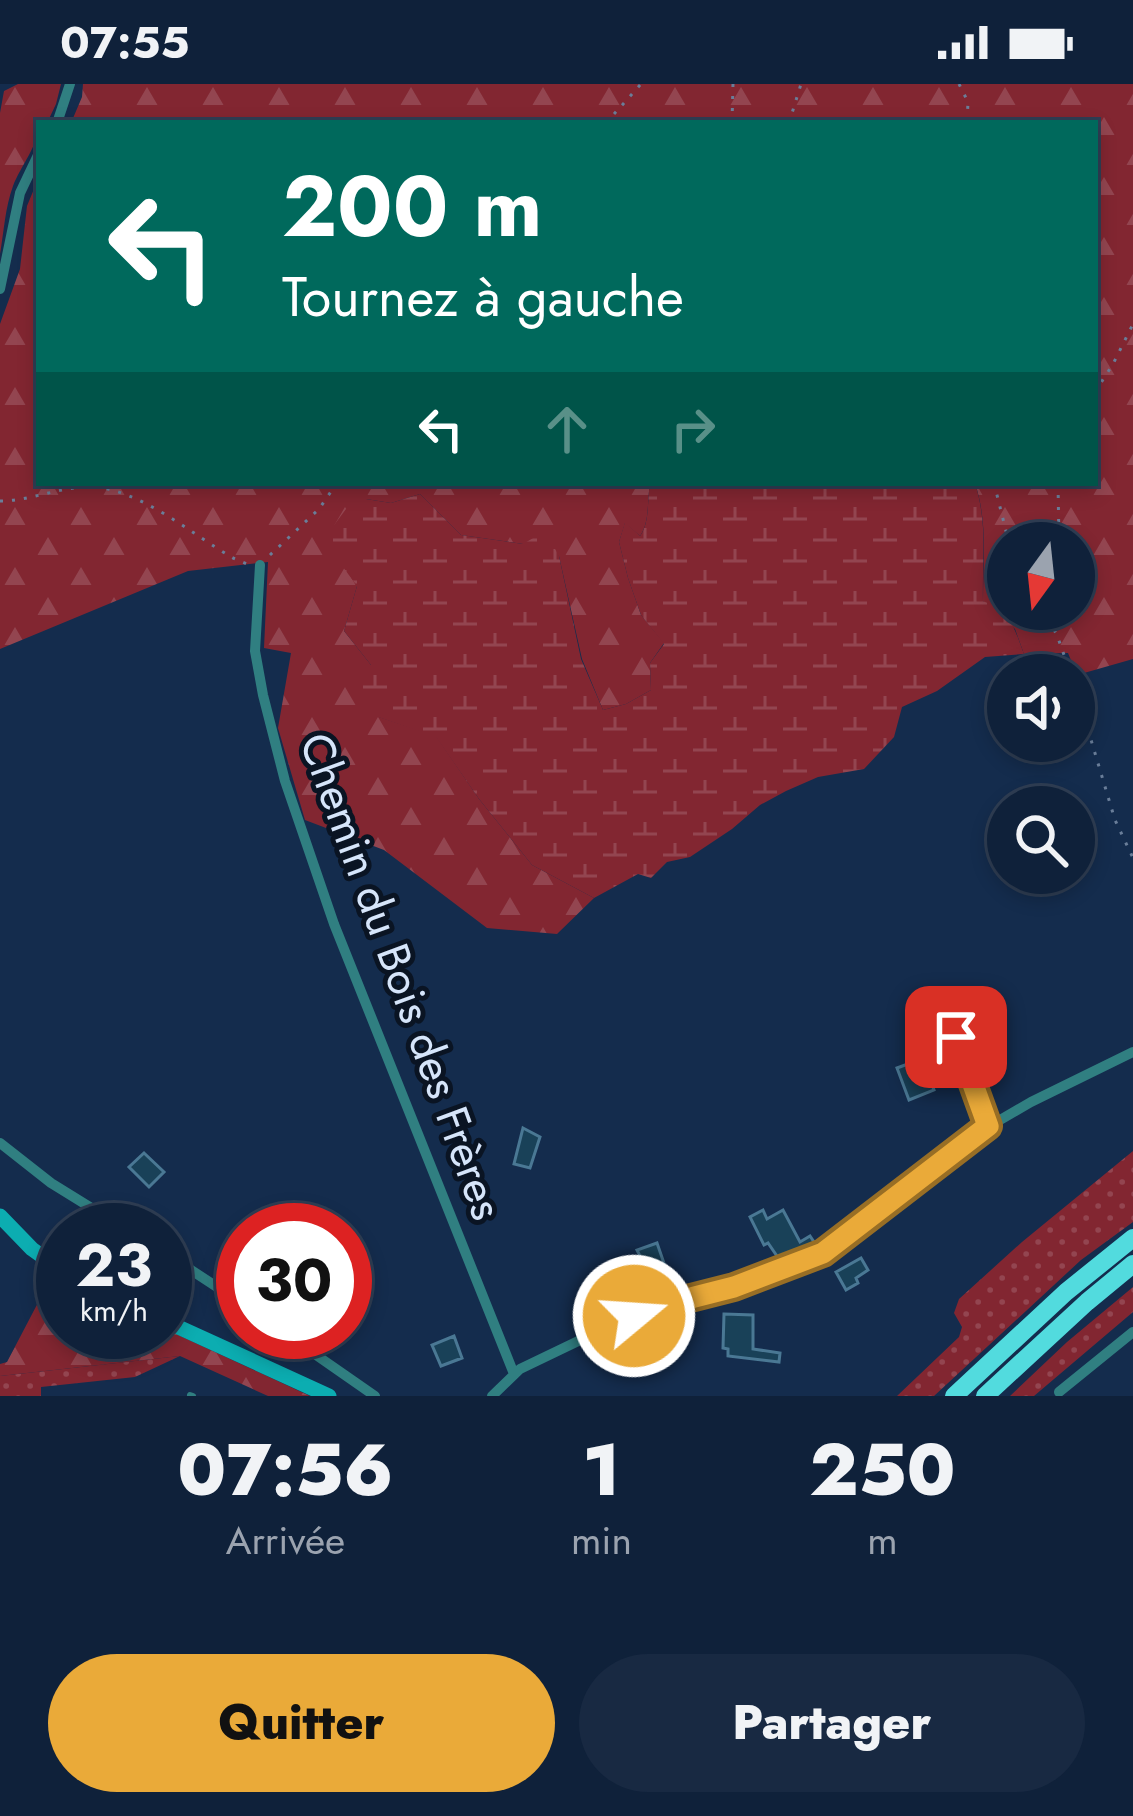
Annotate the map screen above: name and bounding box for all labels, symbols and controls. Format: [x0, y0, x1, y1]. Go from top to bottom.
text: 07:55 [60, 10, 189, 75]
text: 200 m [282, 146, 542, 268]
icon: left [84, 168, 240, 324]
text: Tournez à gauche [282, 258, 684, 336]
icon: left [408, 396, 474, 462]
icon: ahead [534, 396, 600, 462]
icon: right [660, 396, 726, 462]
north arrow [987, 522, 1095, 630]
map controls [987, 522, 1095, 894]
button: sound [987, 654, 1095, 762]
street label: Chemin du Bois des Frères [283, 724, 520, 1229]
button: search [987, 786, 1095, 894]
pin [905, 986, 1007, 1088]
icon: arrive [923, 1004, 989, 1070]
speed limit sign: 30 [216, 1203, 372, 1359]
text: 23 [76, 1222, 152, 1309]
position arrow [571, 1253, 697, 1379]
text: km/h [80, 1289, 148, 1332]
text: 07:56 [177, 1418, 394, 1522]
text: 1 [582, 1418, 620, 1522]
text: 250 [809, 1418, 956, 1522]
text: Arrivée [226, 1512, 345, 1569]
text: min [571, 1512, 632, 1569]
text: m [867, 1512, 898, 1569]
button: Quitter [48, 1654, 555, 1792]
button: Partager [579, 1654, 1085, 1792]

